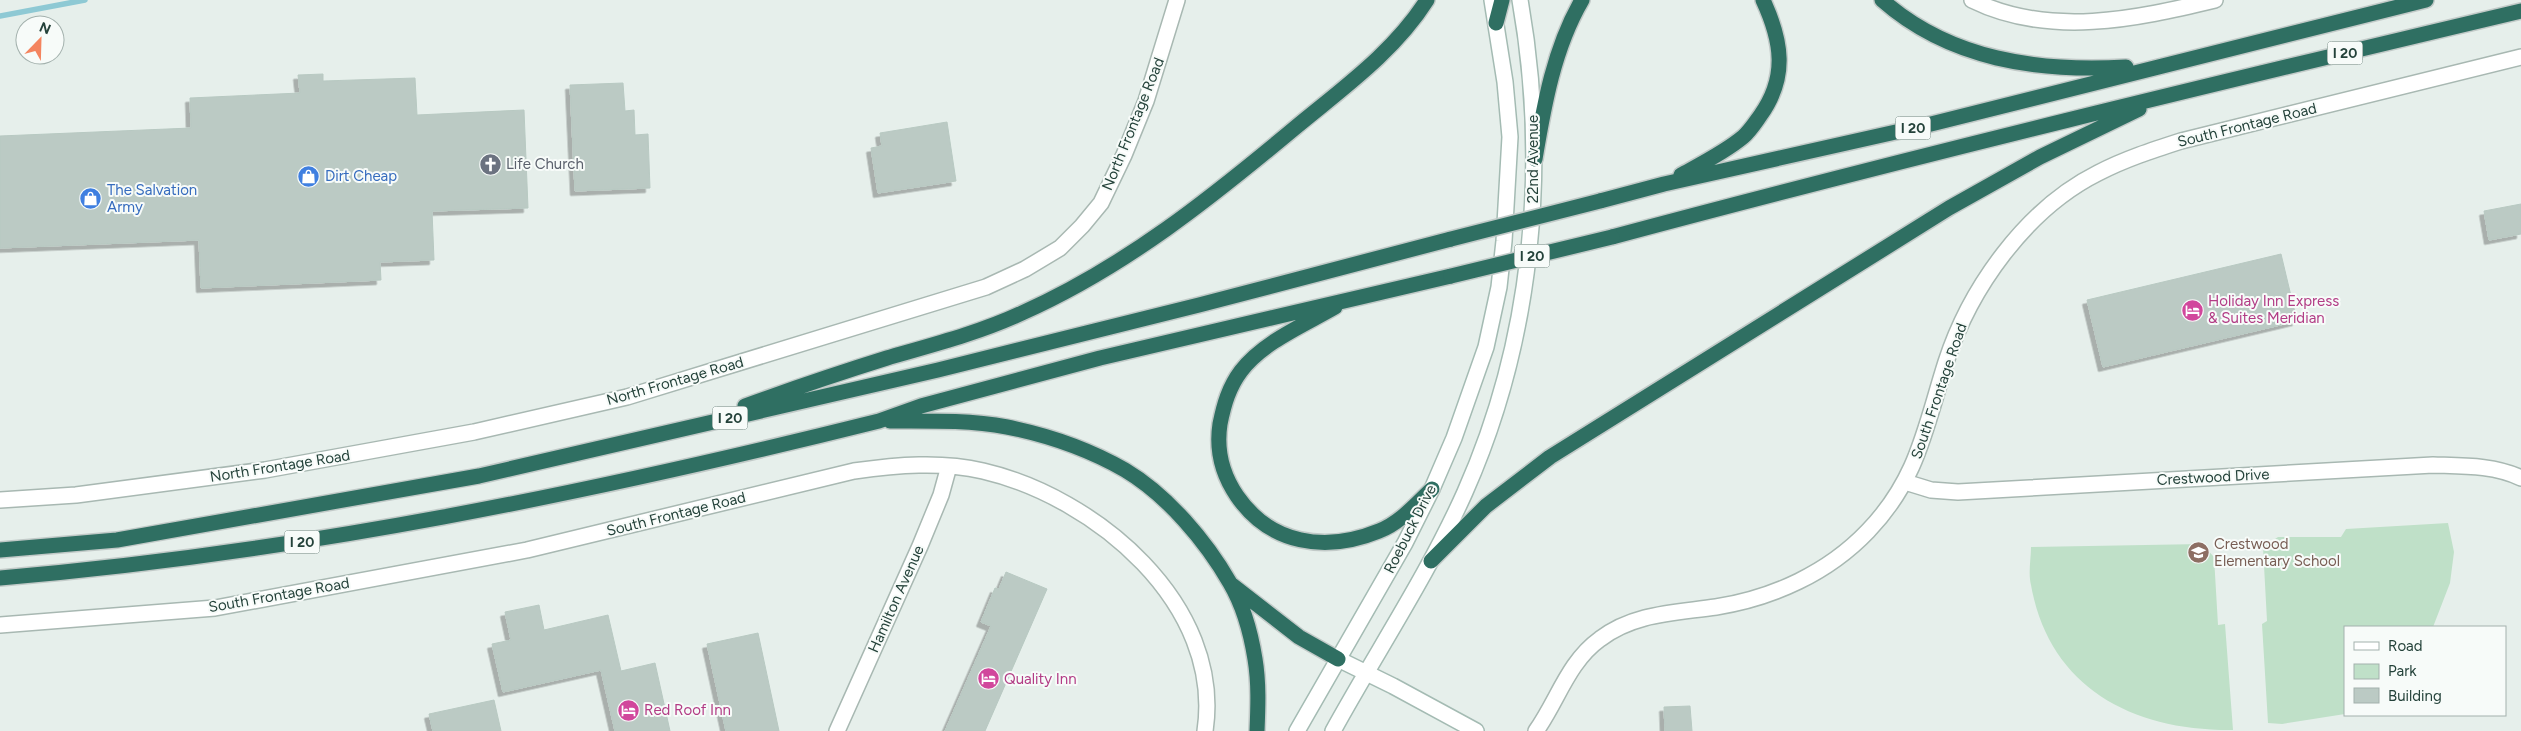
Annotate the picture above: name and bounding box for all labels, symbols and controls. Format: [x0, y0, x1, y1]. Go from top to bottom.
north arrow [15, 15, 65, 65]
text: N [37, 19, 53, 38]
road number: I 20 [2328, 42, 2362, 64]
street label: North Frontage Road [1098, 55, 1168, 193]
street label: South Frontage Road [2176, 99, 2318, 151]
street label: 22nd Avenue [1524, 115, 1542, 203]
road number: I 20 [1896, 116, 1930, 140]
church icon: Life Church [478, 152, 502, 176]
place label: Life Church [506, 155, 584, 173]
shop icon: Dirt Cheap [297, 164, 321, 188]
place label: Dirt Cheap [325, 167, 397, 185]
place label: The Salvation Army [107, 181, 197, 216]
shop icon: The Salvation Army [79, 187, 103, 211]
road number: I 20 [1514, 245, 1550, 268]
place label: Holiday Inn Express & Suites Meridian [2208, 292, 2339, 327]
hotel icon: Holiday Inn Express & Suites Meridian [2180, 298, 2204, 322]
street label: South Frontage Road [1907, 321, 1971, 461]
street label: North Frontage Road [604, 353, 746, 409]
road number: I 20 [712, 406, 748, 429]
street label: North Frontage Road [209, 446, 351, 486]
street label: Crestwood Drive [2156, 465, 2270, 489]
street label: Roebuck Drive [1380, 482, 1440, 576]
street label: South Frontage Road [605, 488, 747, 540]
road number: I 20 [284, 530, 320, 554]
place label: Crestwood Elementary School [2214, 535, 2340, 570]
school or university icon: Crestwood Elementary School [2186, 541, 2210, 565]
street label: Hamilton Avenue [864, 543, 928, 655]
street label: South Frontage Road [207, 574, 351, 616]
legend [2344, 626, 2506, 716]
text: Road [2388, 637, 2423, 655]
text: Park [2388, 662, 2417, 680]
hotel icon: Quality Inn [976, 667, 1000, 691]
place label: Quality Inn [1004, 670, 1077, 688]
text: Building [2388, 687, 2442, 705]
hotel icon: Red Roof Inn [616, 698, 640, 722]
place label: Red Roof Inn [644, 701, 731, 719]

